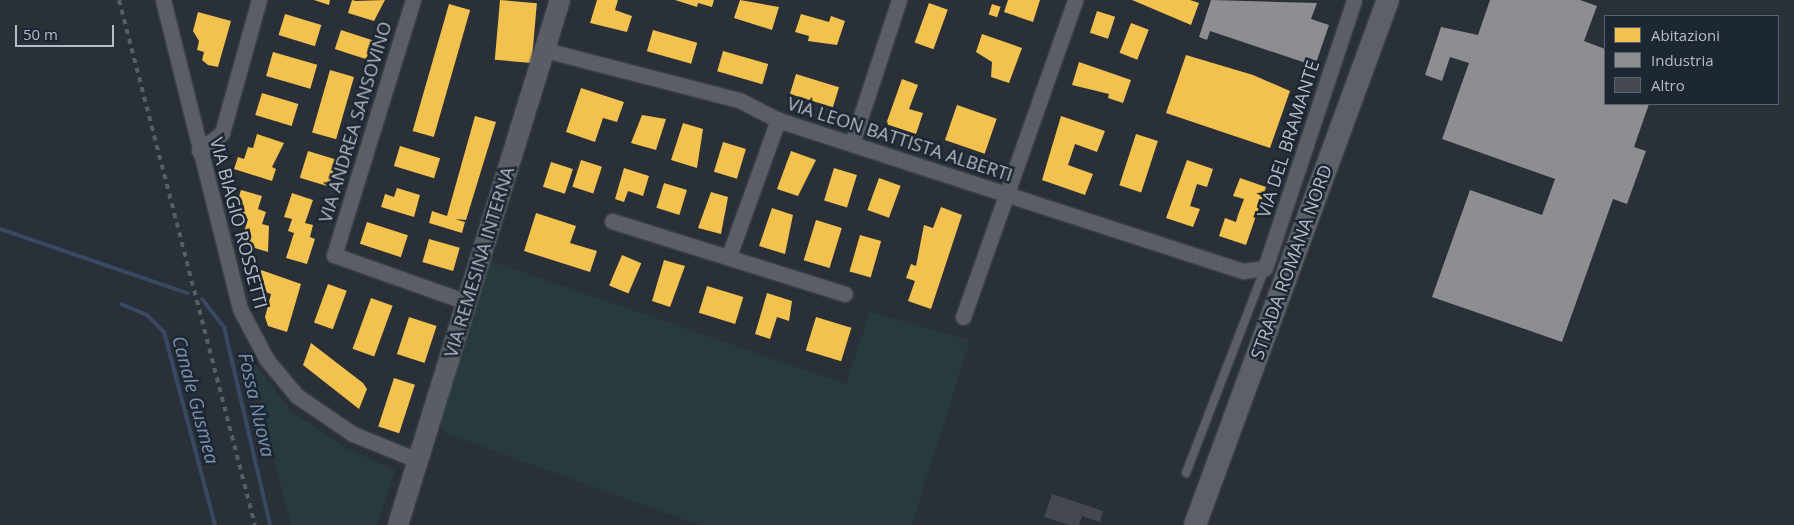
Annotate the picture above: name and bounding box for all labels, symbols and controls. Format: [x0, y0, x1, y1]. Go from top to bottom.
scale bar [18, 15, 116, 47]
legend [1604, 15, 1779, 105]
street label: VIA ANDREA SANSOVINO [314, 19, 396, 225]
text: 50 m [23, 24, 58, 44]
text: Abitazioni [1651, 25, 1720, 45]
text: Industria [1651, 50, 1714, 70]
street label: VIA DEL BRAMANTE [1252, 58, 1324, 220]
text: Altro [1651, 75, 1685, 95]
street label: VIA LEON BATTISTA ALBERTI [785, 92, 1015, 186]
street label: VIA BIAGIO ROSSETTI [206, 135, 272, 311]
street label: STRADA ROMANA NORD [1246, 162, 1336, 362]
street label: VIA REMESINA INTERNA [440, 164, 518, 360]
water label: Canale Gusmea [167, 333, 223, 467]
water label: Fossa Nuova [233, 351, 279, 459]

